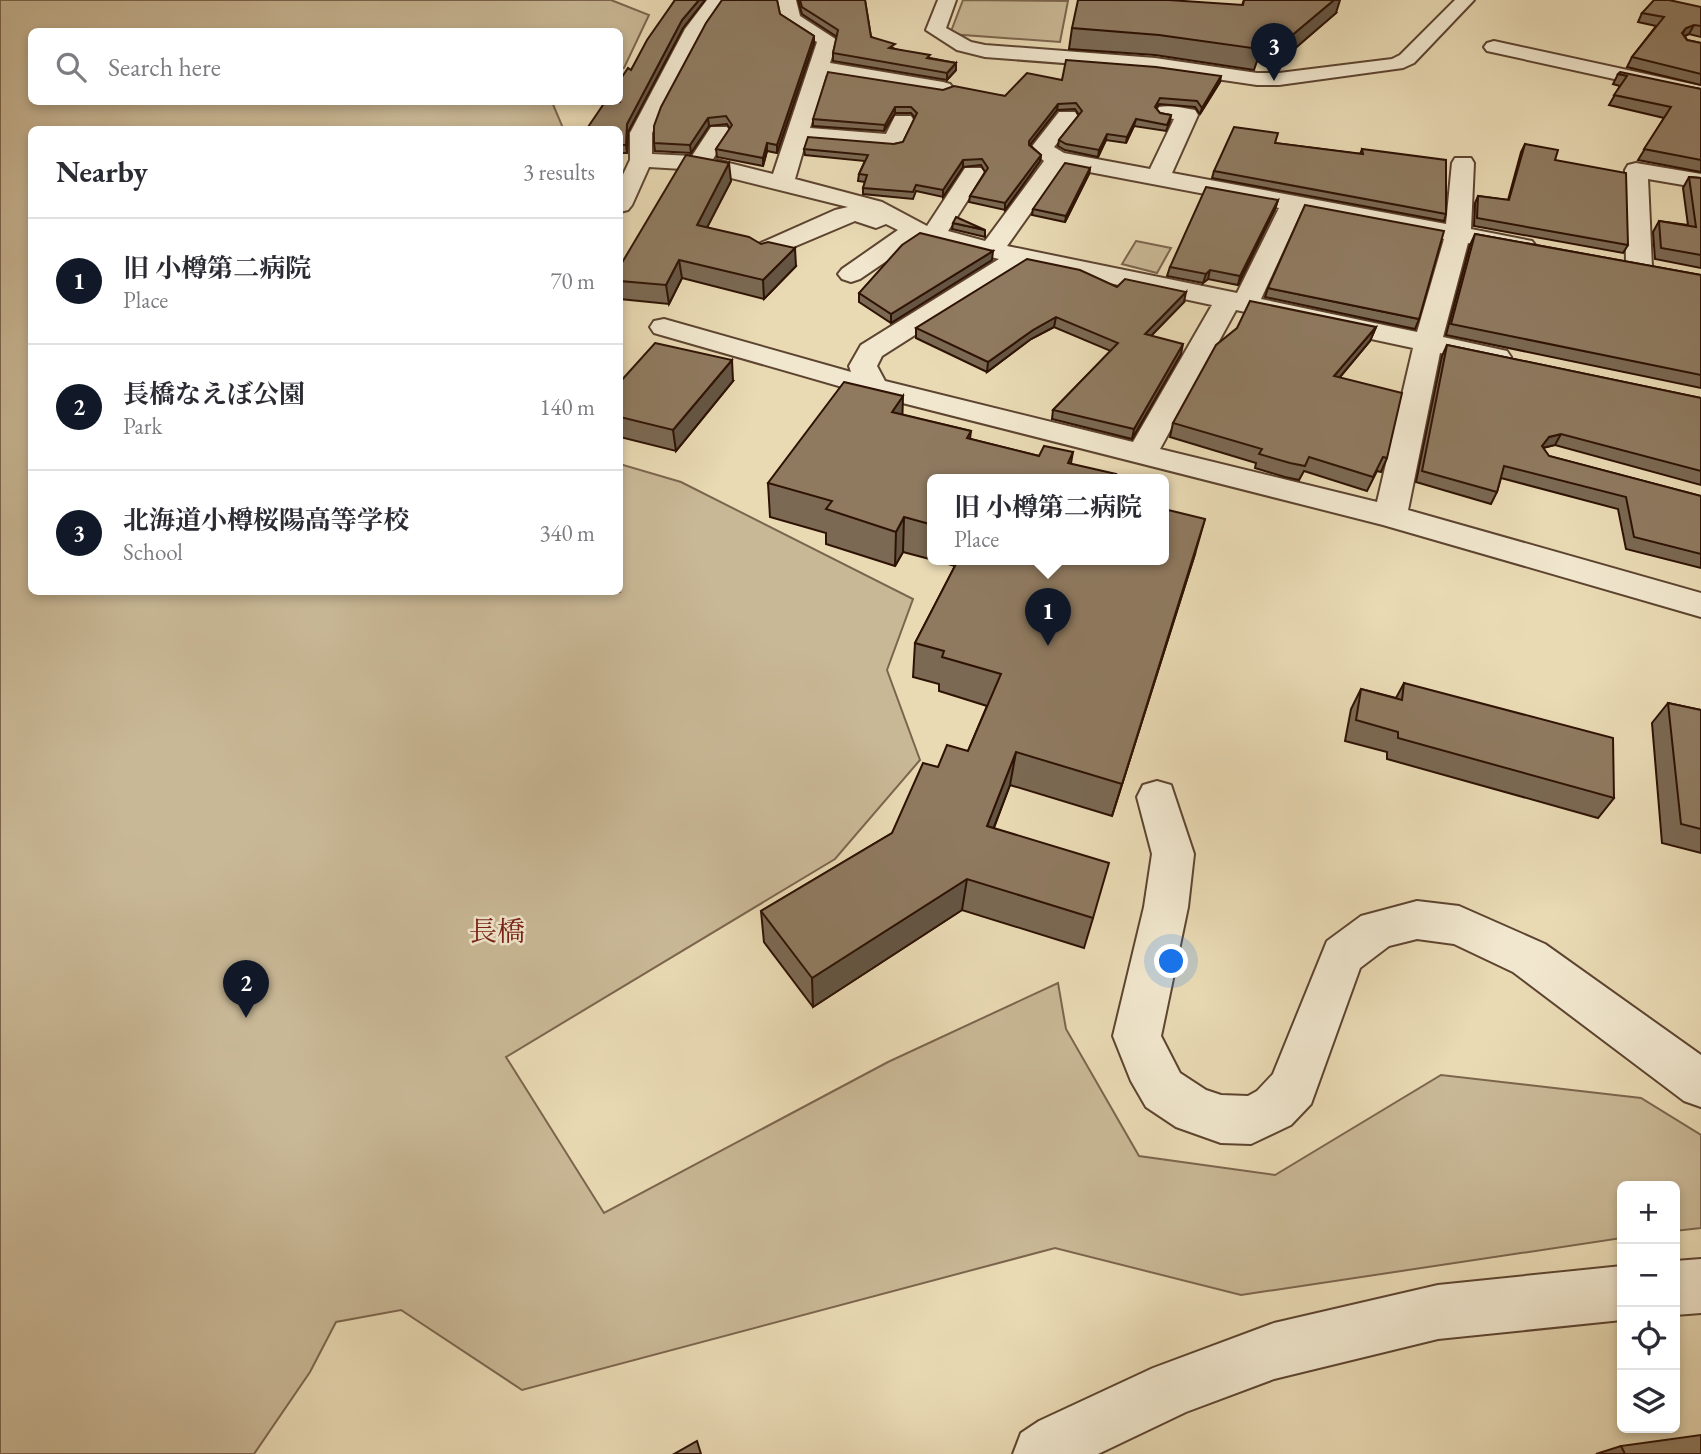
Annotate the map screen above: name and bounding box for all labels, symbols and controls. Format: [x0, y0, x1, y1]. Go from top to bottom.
pin: 3 [1251, 23, 1297, 81]
search box [28, 28, 623, 105]
icon: search [52, 48, 90, 86]
text: Search here [108, 50, 221, 84]
text: Nearby [56, 152, 148, 191]
text: 3 results [523, 157, 595, 187]
text: 旧 小樽第二病院 [123, 251, 311, 285]
text: 1 [73, 266, 85, 296]
text: 70 m [550, 266, 595, 296]
text: Place [123, 285, 168, 315]
text: 長橋なえぼ公園 [123, 377, 305, 411]
text: 2 [73, 392, 85, 422]
text: 140 m [539, 392, 595, 422]
text: Park [123, 411, 162, 441]
popup [927, 474, 1169, 565]
text: 旧 小樽第二病院 [954, 490, 1142, 524]
text: 北海道小樽桜陽高等学校 [123, 503, 409, 537]
text: 3 [73, 518, 85, 548]
text: 340 m [539, 518, 595, 548]
text: Place [954, 524, 999, 554]
text: School [123, 537, 183, 567]
pin: 1 [1025, 588, 1071, 646]
district label: 長橋 [469, 913, 525, 949]
your location [1154, 944, 1188, 978]
pin: 2 [223, 960, 269, 1018]
map controls [1617, 1181, 1680, 1433]
button: + [1617, 1181, 1680, 1244]
button: − [1617, 1244, 1680, 1307]
button: locate [1617, 1307, 1680, 1370]
button: layers [1617, 1370, 1680, 1433]

